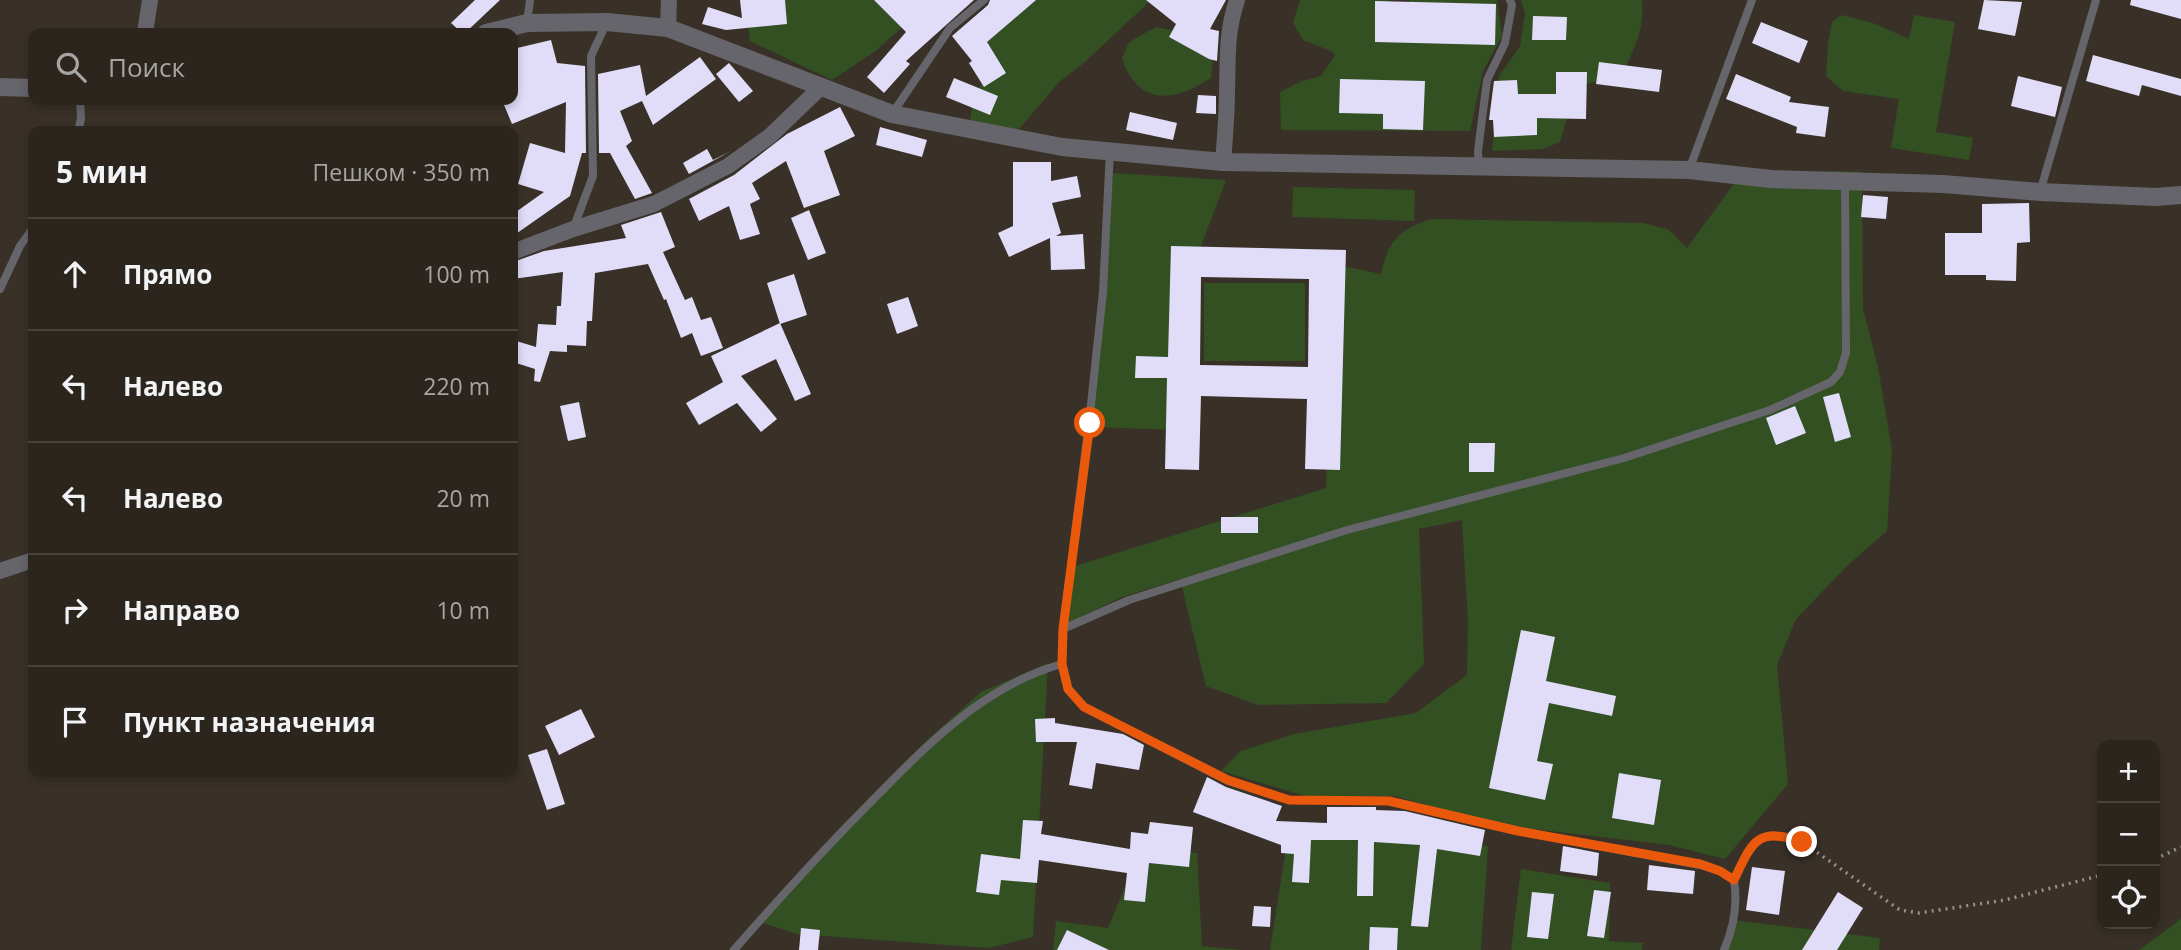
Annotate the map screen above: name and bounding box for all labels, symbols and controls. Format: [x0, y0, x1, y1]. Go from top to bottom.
search box [28, 28, 518, 105]
icon: search [52, 48, 90, 86]
text: Поиск [108, 49, 185, 85]
text: 5 мин [56, 151, 148, 192]
text: Пешком · 350 m [313, 156, 490, 188]
icon: ahead [56, 255, 94, 293]
text: Прямо [123, 256, 212, 292]
text: 100 m [423, 258, 490, 290]
icon: left [56, 367, 94, 405]
text: Налево [123, 368, 223, 404]
text: 220 m [423, 370, 490, 402]
route start [1074, 407, 1105, 438]
icon: left [56, 479, 94, 517]
text: Налево [123, 480, 223, 516]
text: 20 m [436, 482, 490, 514]
icon: right [56, 591, 94, 629]
text: Направо [123, 592, 240, 628]
text: 10 m [436, 594, 490, 626]
icon: arrive [56, 703, 94, 741]
text: Пункт назначения [123, 704, 376, 740]
map controls [2097, 740, 2160, 929]
button: + [2097, 740, 2160, 803]
button: − [2097, 803, 2160, 866]
route end [1786, 826, 1817, 857]
button: locate [2097, 866, 2160, 929]

